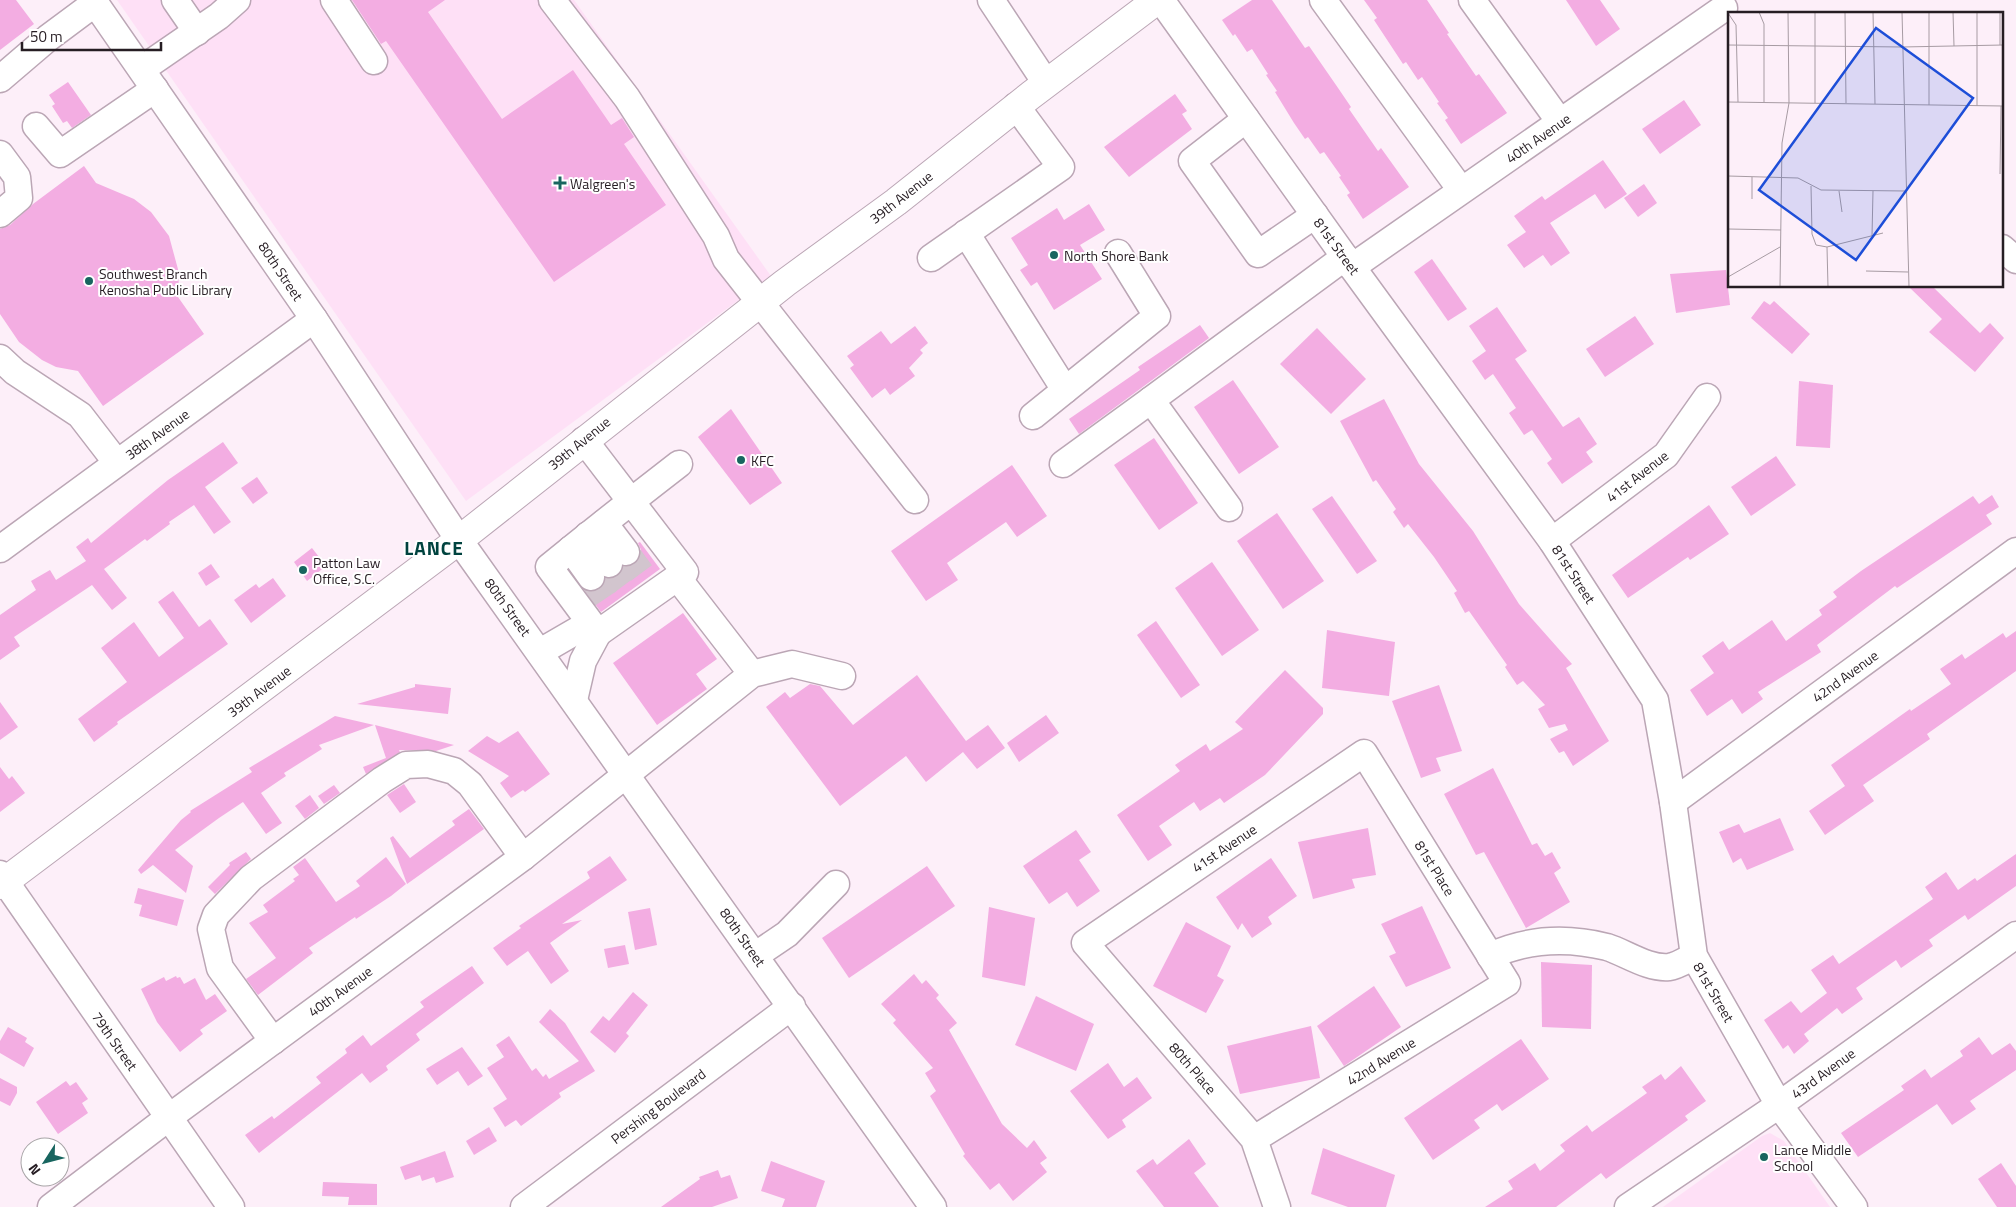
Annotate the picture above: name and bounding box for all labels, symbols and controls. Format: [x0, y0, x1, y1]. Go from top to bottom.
inset map [1728, 12, 2004, 288]
scale bar [22, 20, 161, 52]
text: 50 m [30, 25, 63, 48]
street label: 40th Avenue [1501, 108, 1575, 168]
street label: 39th Avenue [865, 166, 937, 228]
place label: Walgreen's [570, 173, 635, 194]
marker: Walgreen's [554, 177, 566, 189]
street label: 81st Street [1309, 213, 1365, 279]
street label: 80th Street [253, 237, 309, 305]
place label: North Shore Bank [1064, 245, 1169, 266]
marker: North Shore Bank [1048, 249, 1060, 261]
place label: Southwest Branch Kenosha Public Library [99, 263, 232, 300]
marker: Southwest Branch Kenosha Public Library [83, 275, 95, 287]
street label: 38th Avenue [120, 403, 194, 465]
street label: 39th Avenue [543, 411, 615, 475]
street label: 41st Avenue [1601, 445, 1673, 507]
place label: KFC [751, 450, 774, 471]
marker: KFC [735, 454, 747, 466]
district label: LANCE [404, 533, 464, 562]
street label: 81st Street [1547, 540, 1601, 608]
place label: Patton Law Office, S.C. [313, 552, 381, 589]
marker: Patton Law Office, S.C. [297, 564, 309, 576]
street label: 80th Street [480, 574, 536, 640]
street label: 42nd Avenue [1807, 645, 1883, 707]
street label: 39th Avenue [223, 660, 295, 722]
street label: 41st Avenue [1187, 819, 1261, 877]
street label: 81st Place [1410, 836, 1460, 900]
street label: 80th Street [715, 903, 771, 971]
street label: 81st Street [1688, 958, 1740, 1026]
street label: 40th Avenue [303, 960, 377, 1022]
street label: 79th Street [87, 1007, 143, 1075]
street label: 42nd Avenue [1343, 1032, 1419, 1090]
street label: 80th Place [1164, 1037, 1222, 1099]
street label: 43rd Avenue [1787, 1043, 1859, 1103]
street label: Pershing Boulevard [606, 1063, 710, 1149]
north arrow [20, 1137, 70, 1187]
place label: Lance Middle School [1774, 1139, 1851, 1176]
marker: Lance Middle School [1758, 1151, 1770, 1163]
text: N [23, 1160, 45, 1180]

